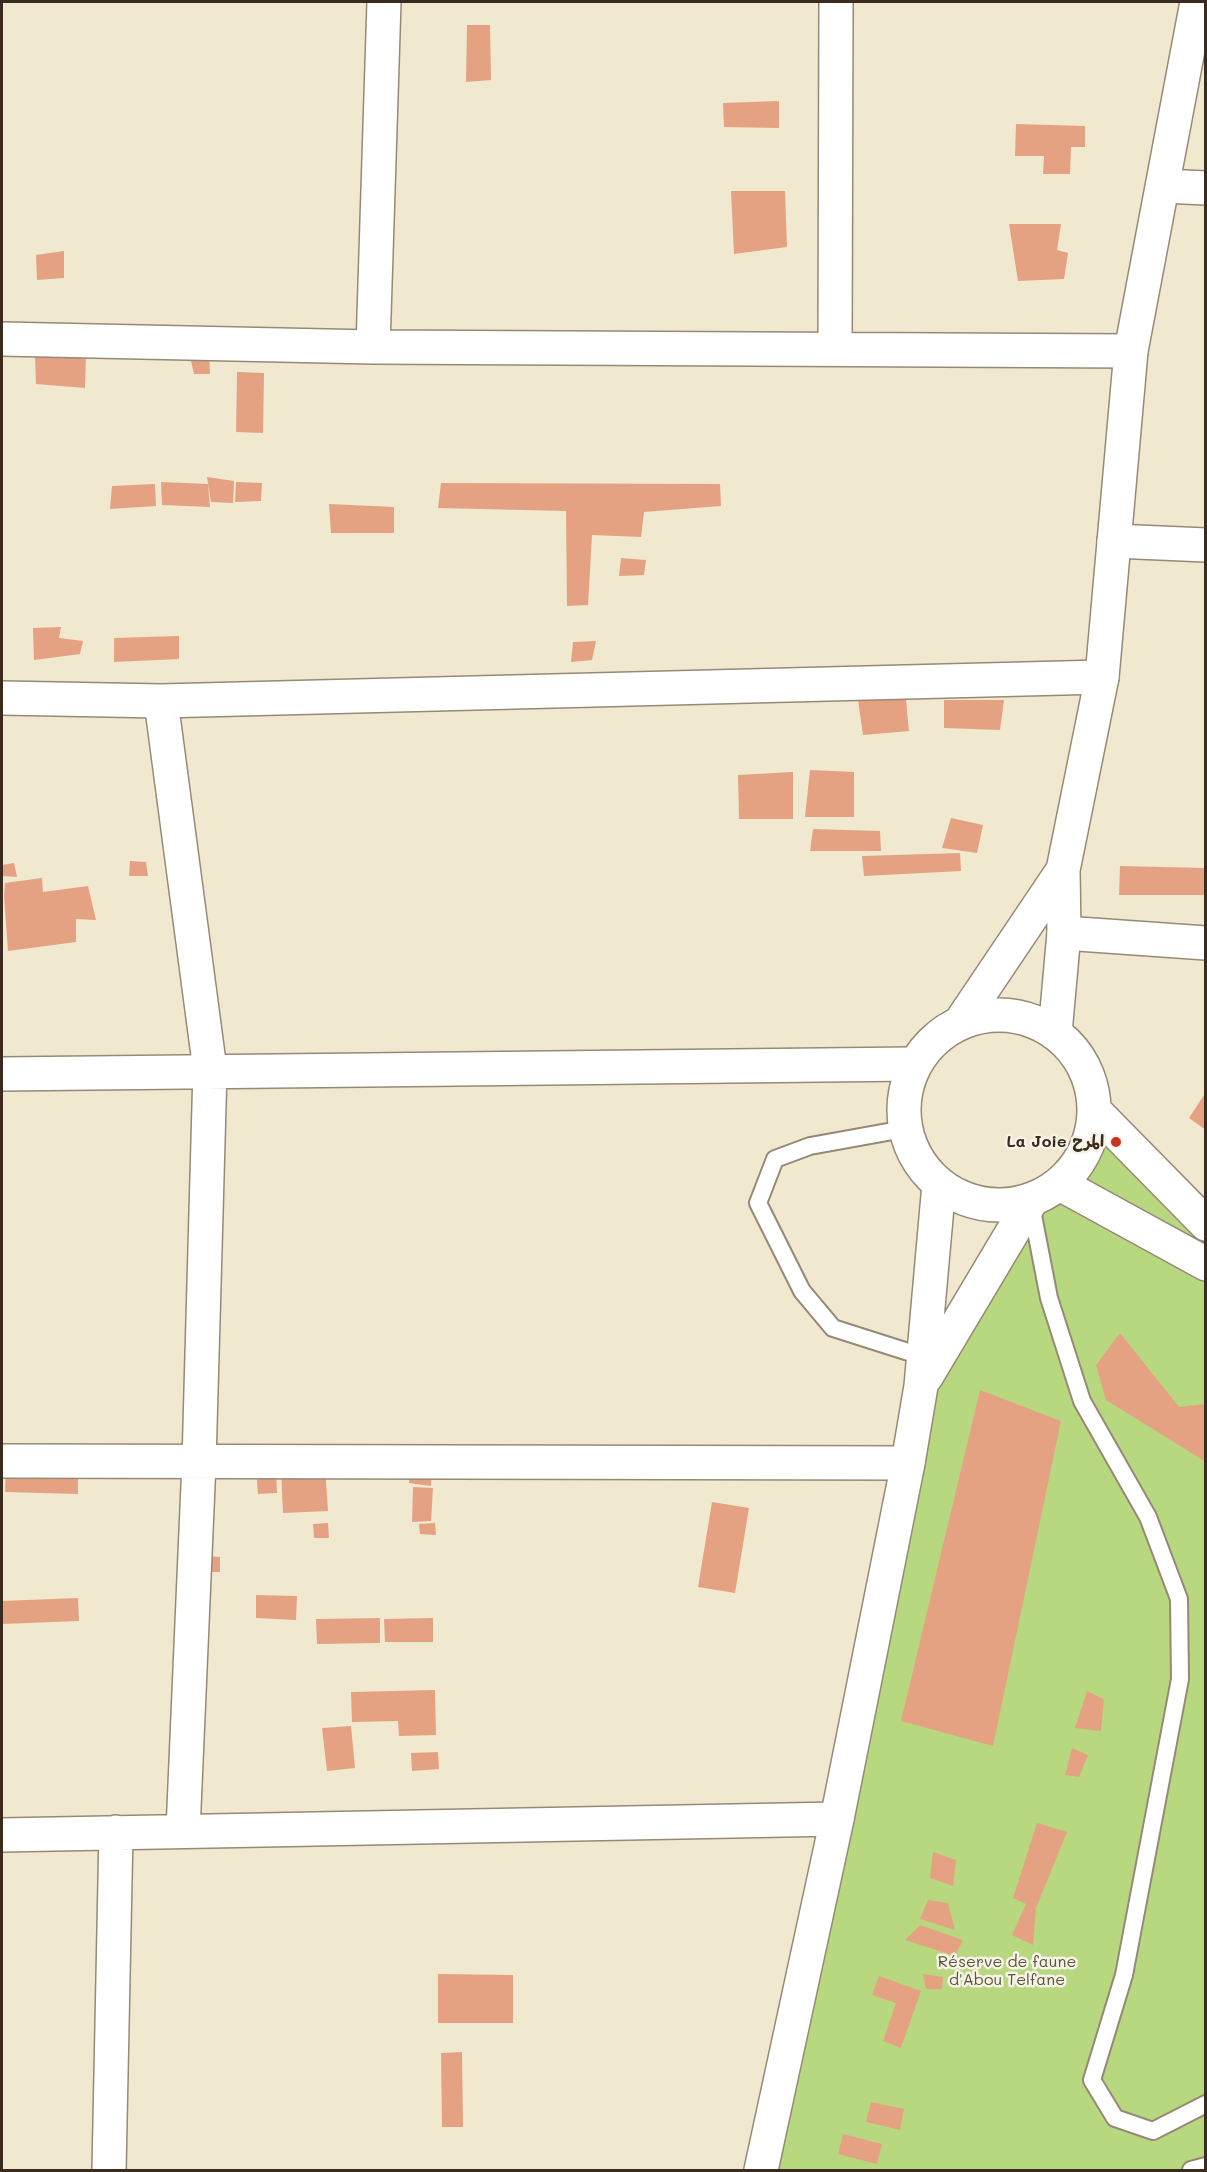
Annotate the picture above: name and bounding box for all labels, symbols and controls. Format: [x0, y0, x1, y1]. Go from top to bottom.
place label: La Joie المرح [1006, 1132, 1104, 1152]
marker: La Joie المرح [1109, 1135, 1123, 1149]
park label: Réserve de faune d'Abou Telfane [938, 1952, 1076, 1990]

